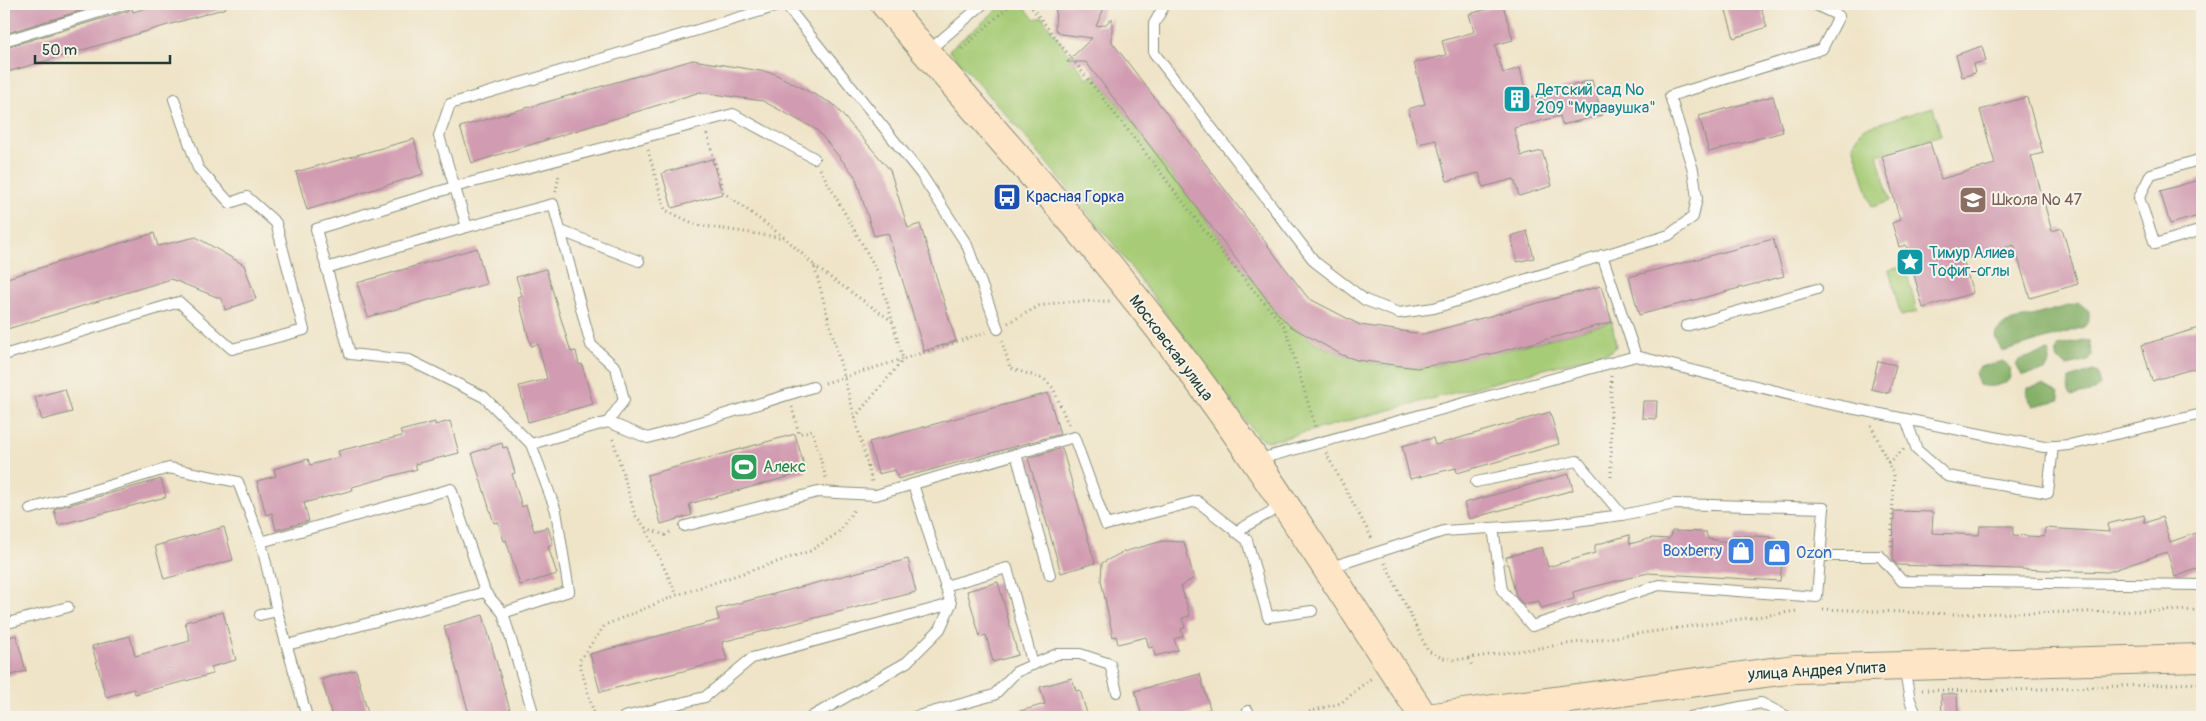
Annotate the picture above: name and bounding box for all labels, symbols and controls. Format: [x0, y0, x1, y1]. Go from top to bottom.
scale bar [35, 32, 170, 64]
text: 50 m [42, 41, 77, 60]
place label: Детский сад № 209 "Муравушка" [1535, 80, 1656, 118]
building icon: Детский сад № 209 "Муравушка" [1502, 84, 1532, 114]
bus stop icon: Красная Горка [992, 182, 1022, 212]
school or university icon: Школа № 47 [1958, 185, 1988, 215]
place label: Красная Горка [1026, 187, 1124, 207]
place label: Школа № 47 [1992, 190, 2082, 210]
place label: Тимур Алиев Тофиг-оглы [1929, 243, 2015, 281]
place icon: Тимур Алиев Тофиг-оглы [1895, 247, 1925, 277]
street label: Московская улица [1125, 291, 1217, 405]
sports icon: Алекс [729, 452, 759, 482]
place label: Алекс [763, 457, 806, 477]
shop icon: Boxberry [1726, 536, 1756, 566]
shop icon: Ozon [1762, 538, 1792, 568]
place label: Boxberry [1663, 541, 1722, 561]
place label: Ozon [1796, 543, 1832, 563]
street label: улица Андрея Упита [1747, 657, 1886, 685]

